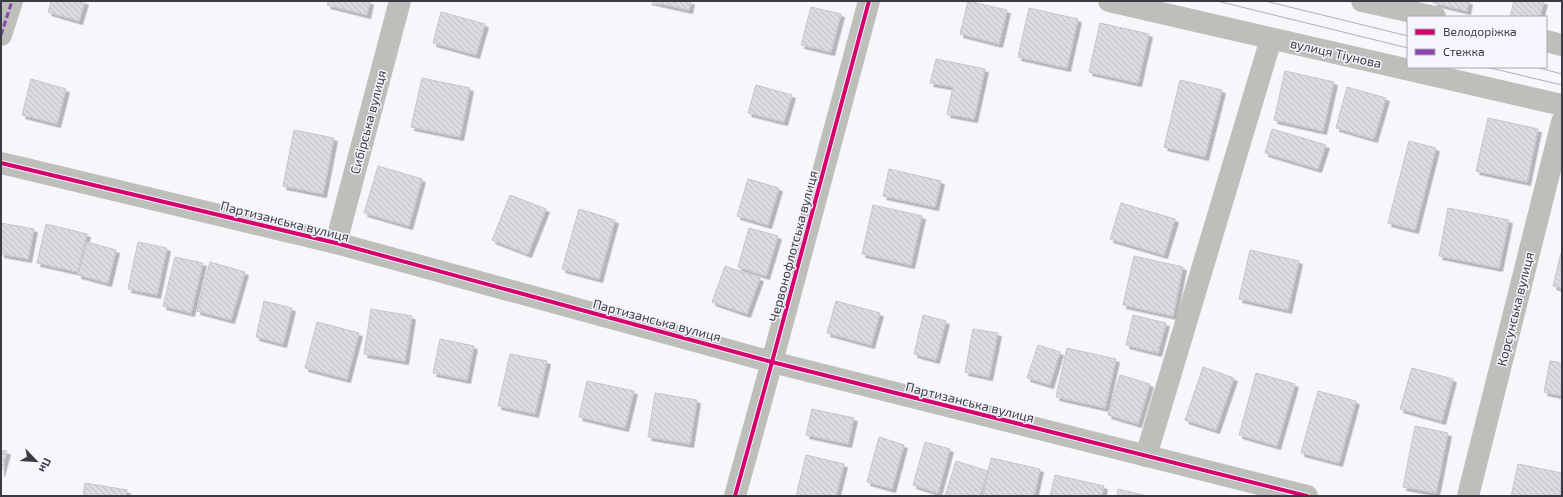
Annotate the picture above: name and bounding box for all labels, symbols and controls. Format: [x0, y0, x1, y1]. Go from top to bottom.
legend [1407, 16, 1547, 68]
text: Велодоріжка [1443, 24, 1517, 38]
street label: вулиця Тіунова [1289, 35, 1383, 71]
text: Стежка [1443, 44, 1485, 58]
street label: Сибірська вулиця [346, 68, 390, 176]
street label: Червонофлотська вулиця [765, 169, 821, 323]
street label: Партизанська вулиця [219, 197, 351, 245]
street label: Корсунська вулиця [1493, 250, 1537, 368]
street label: Партизанська вулиця [591, 295, 723, 345]
street label: Партизанська вулиця [904, 378, 1036, 426]
north arrow [16, 441, 56, 481]
text: Пн [37, 456, 54, 475]

